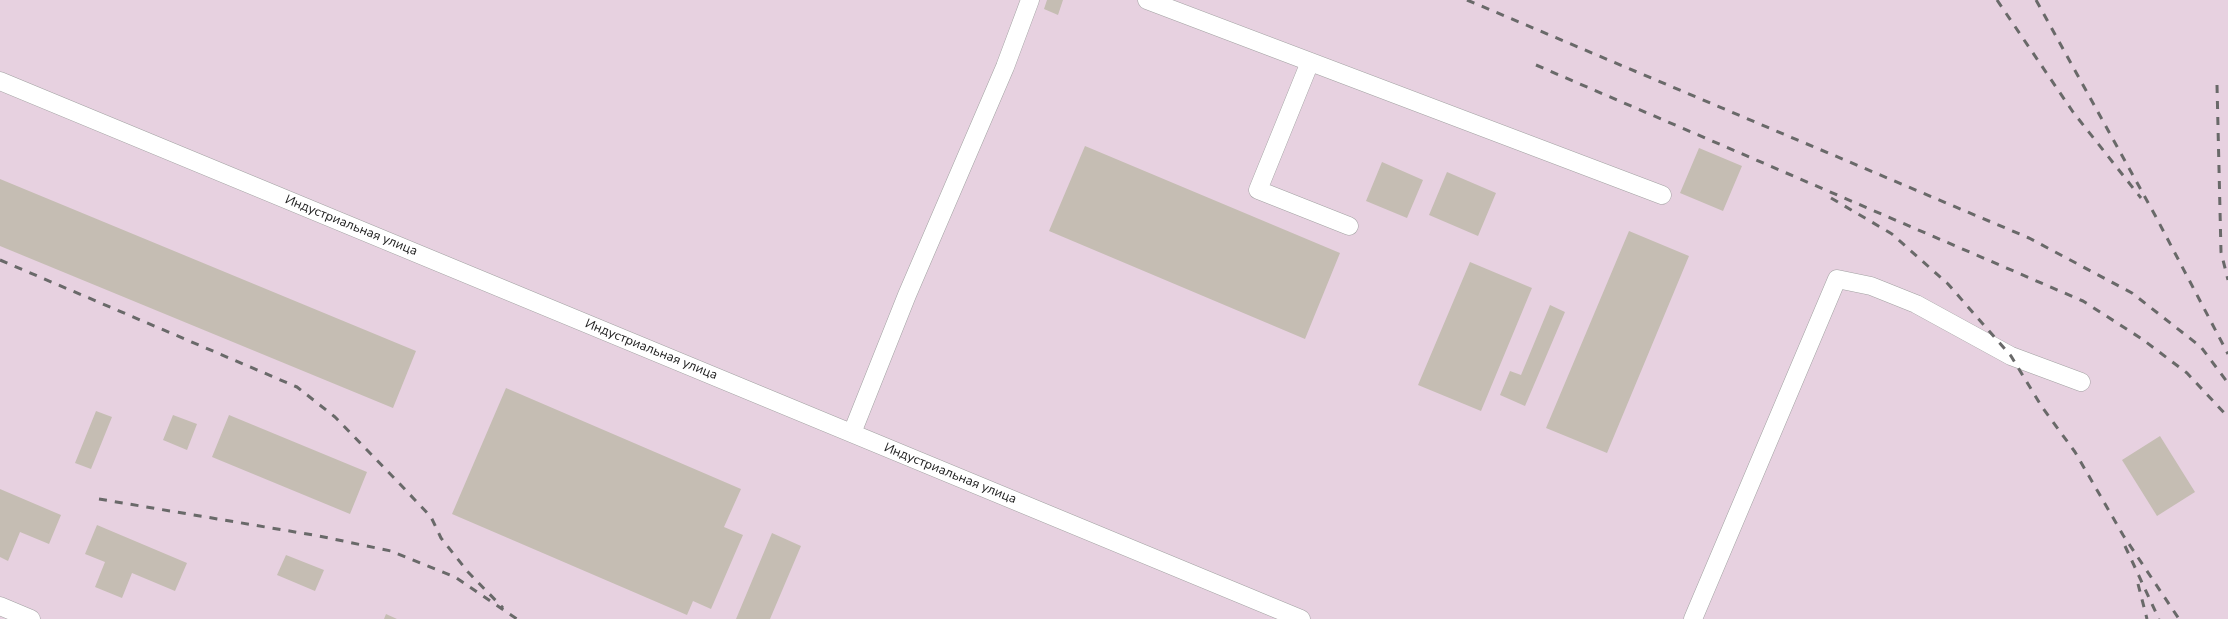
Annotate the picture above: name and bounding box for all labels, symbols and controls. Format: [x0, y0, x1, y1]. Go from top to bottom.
street label: Индустриальная улица [282, 192, 420, 260]
street label: Индустриальная улица [582, 316, 720, 384]
street label: Индустриальная улица [881, 440, 1019, 508]

